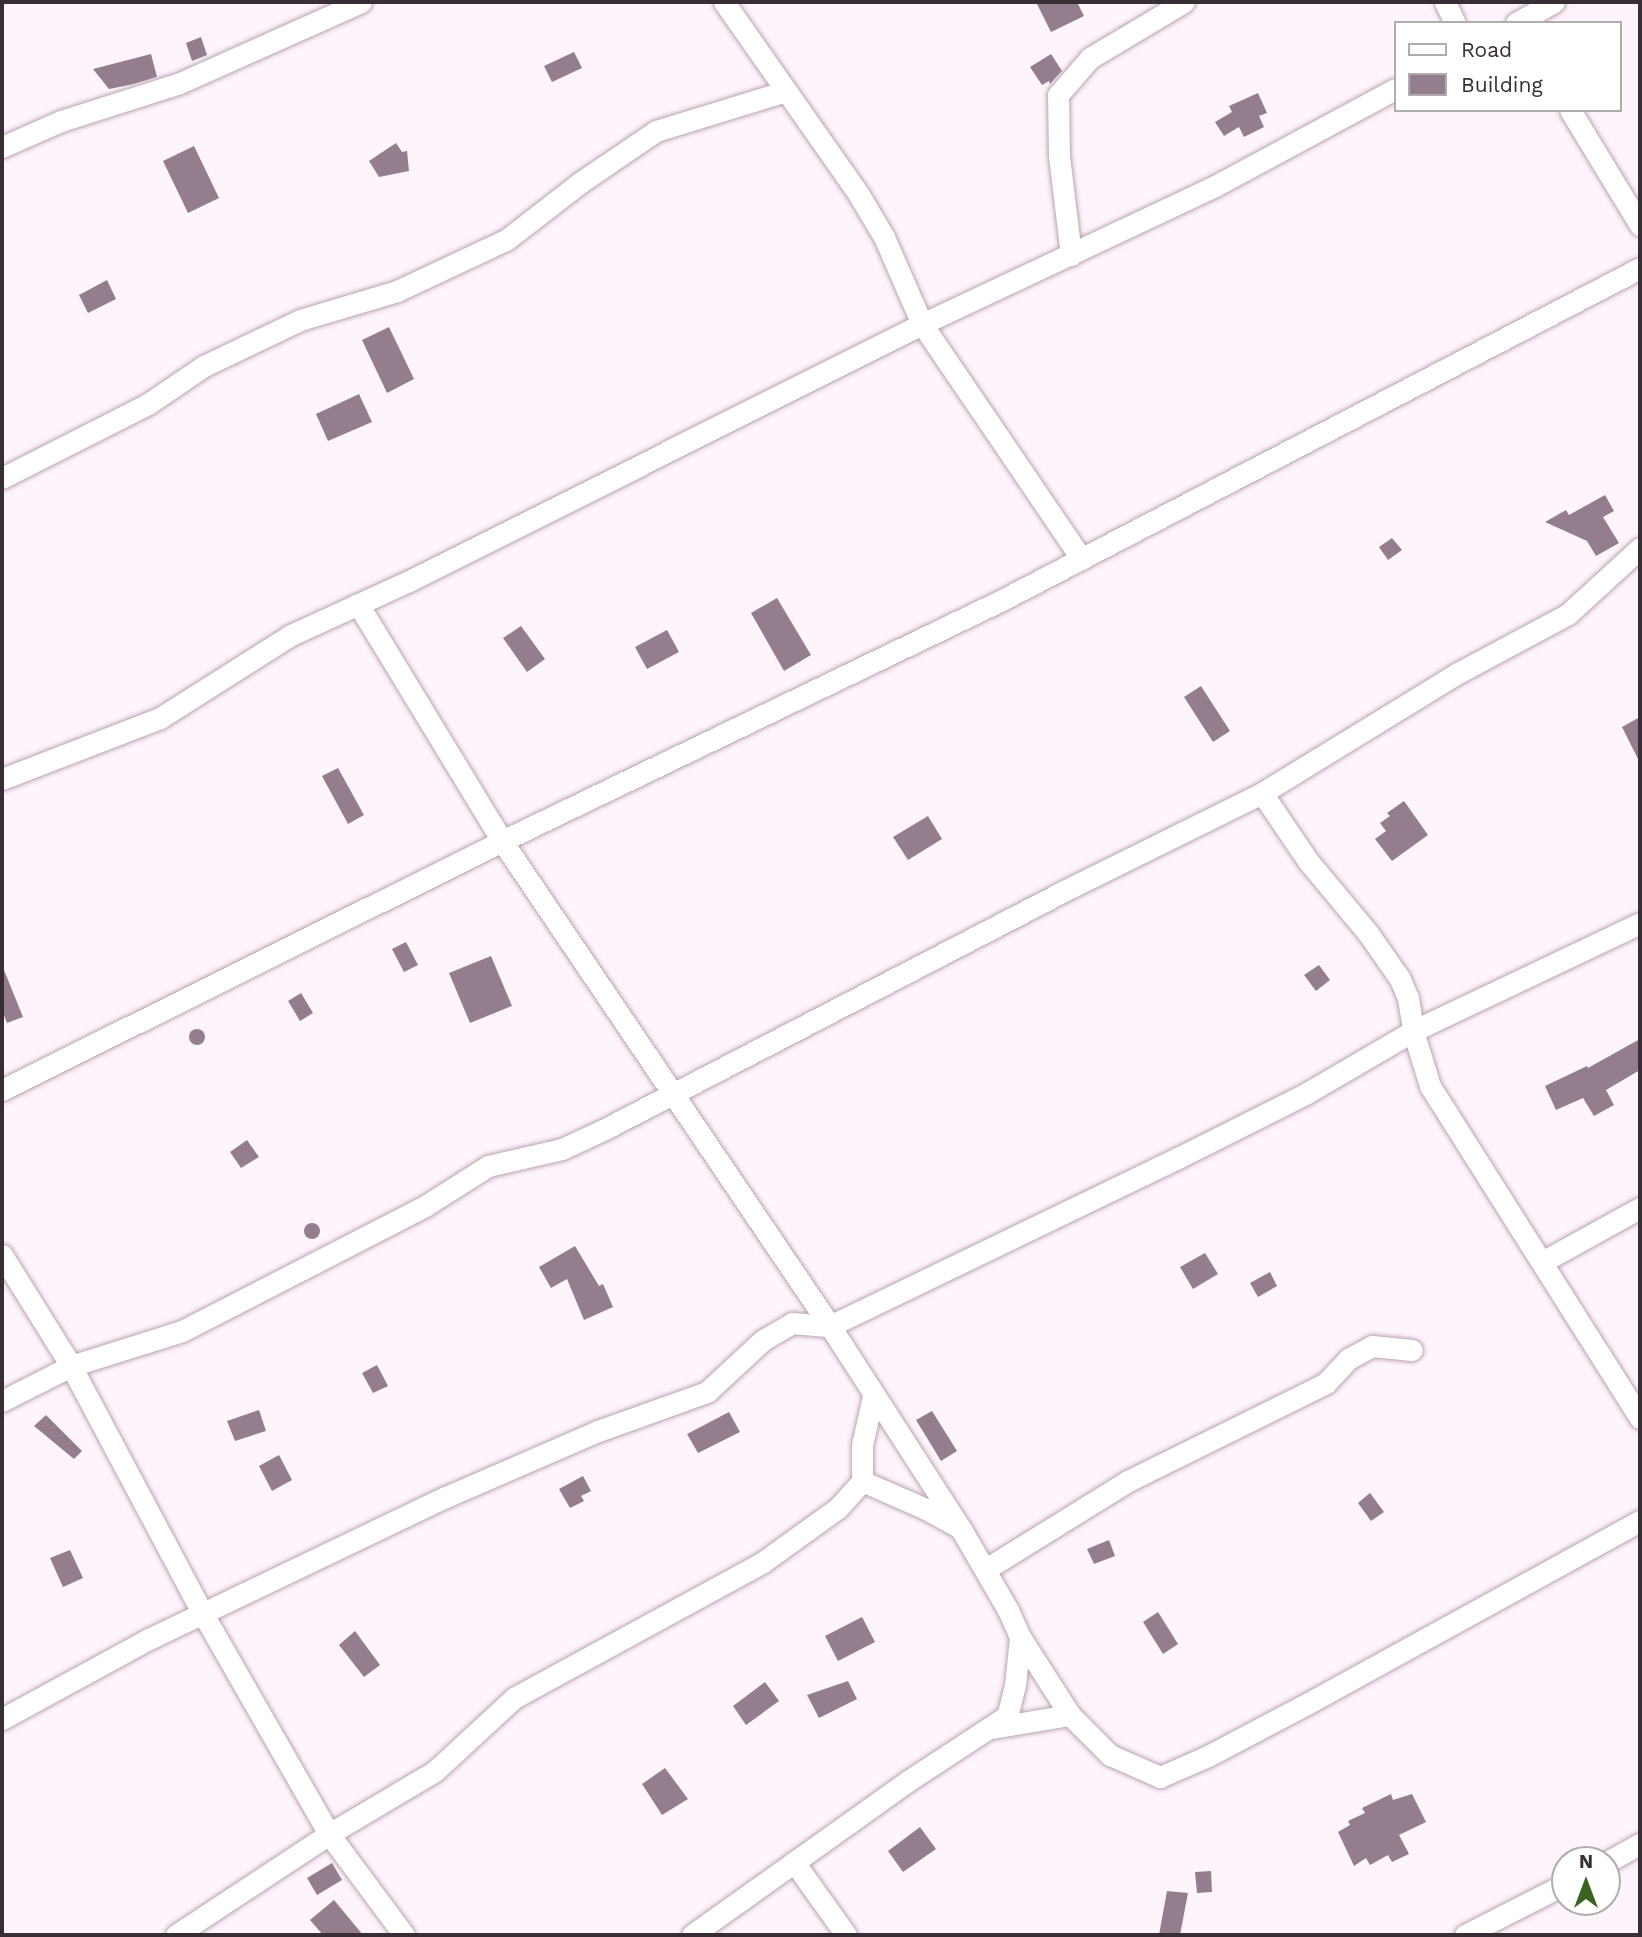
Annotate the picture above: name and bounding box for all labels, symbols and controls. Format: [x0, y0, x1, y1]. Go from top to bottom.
legend [1394, 21, 1621, 112]
text: Road [1461, 37, 1512, 62]
text: Building [1461, 72, 1543, 97]
north arrow [1551, 1846, 1621, 1916]
text: N [1579, 1850, 1593, 1873]

